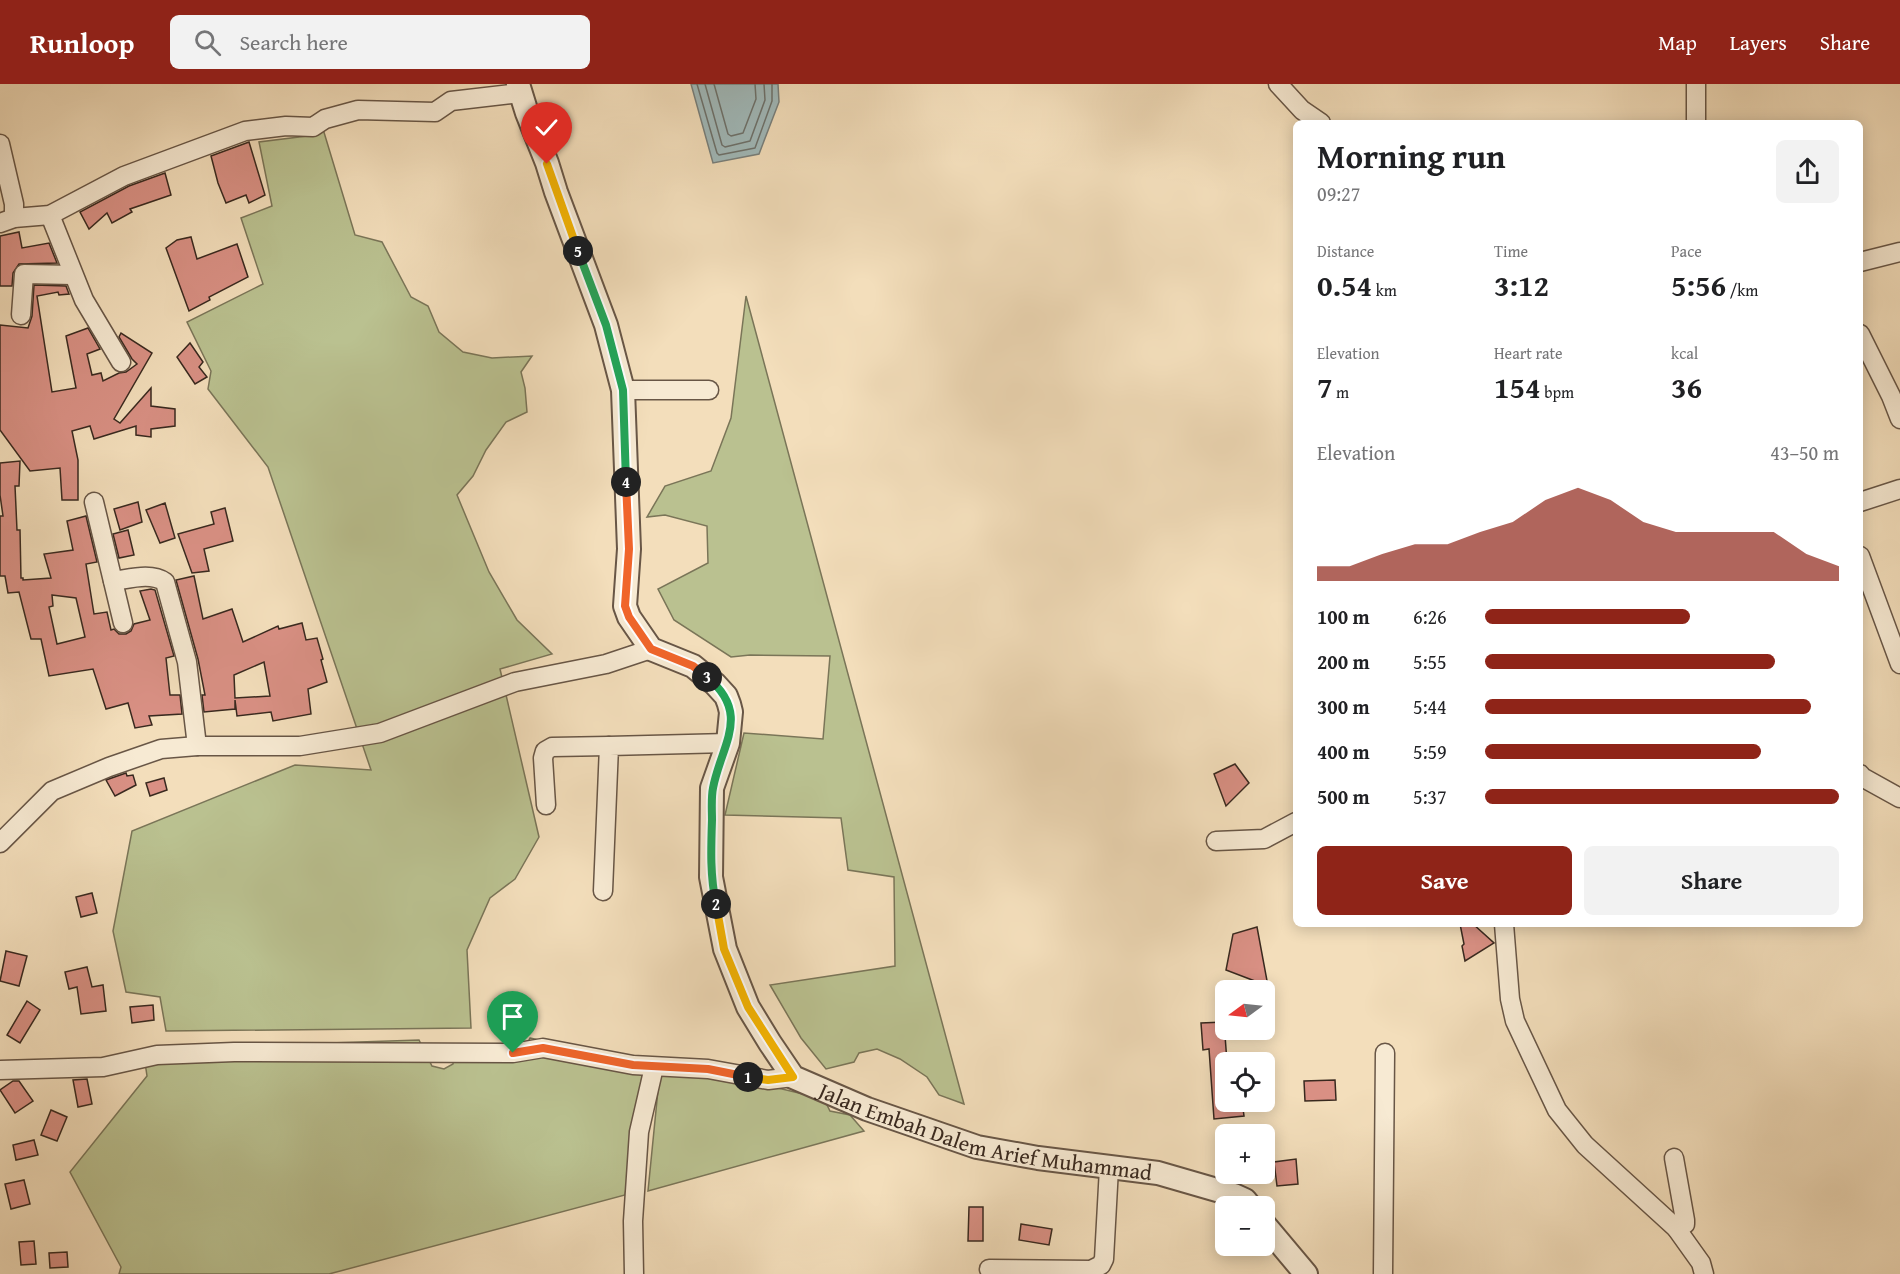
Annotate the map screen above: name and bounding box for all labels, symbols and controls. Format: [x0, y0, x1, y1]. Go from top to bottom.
search box [170, 15, 590, 69]
text: Runloop [30, 22, 134, 63]
icon: search [191, 26, 224, 59]
text: Search here [239, 26, 348, 58]
text: Map [1658, 27, 1697, 58]
text: Layers [1730, 27, 1787, 58]
text: Share [1820, 27, 1870, 58]
pin [521, 102, 572, 164]
icon: check [530, 111, 563, 144]
text: Morning run [1317, 132, 1506, 180]
button: share [1776, 140, 1839, 203]
text: 09:27 [1317, 179, 1360, 208]
pin: 5 [563, 236, 593, 266]
text: 5 [574, 239, 582, 263]
text: Distance [1317, 239, 1374, 263]
text: Time [1494, 239, 1528, 263]
text: Pace [1671, 239, 1702, 263]
text: 0.54 [1317, 263, 1372, 307]
text: 3:12 [1494, 263, 1549, 307]
text: 5:56 [1671, 263, 1726, 307]
text: km [1372, 278, 1397, 302]
text: /km [1726, 278, 1758, 302]
text: Elevation [1317, 341, 1380, 365]
text: Heart rate [1494, 341, 1563, 365]
text: kcal [1671, 341, 1698, 365]
text: 7 [1317, 365, 1333, 409]
text: 154 [1494, 365, 1541, 409]
text: 36 [1671, 365, 1702, 409]
text: m [1333, 380, 1349, 404]
text: bpm [1541, 380, 1574, 404]
text: Elevation [1317, 438, 1395, 467]
text: 43–50 m [1770, 438, 1839, 467]
pin: 4 [611, 467, 641, 497]
text: 4 [622, 470, 630, 494]
text: 100 m [1317, 602, 1370, 631]
text: 6:26 [1413, 602, 1447, 631]
text: 200 m [1317, 647, 1370, 676]
text: 5:55 [1413, 647, 1447, 676]
pin: 3 [692, 662, 722, 692]
text: 3 [703, 665, 711, 689]
text: 300 m [1317, 692, 1370, 721]
text: 5:44 [1413, 692, 1447, 721]
text: 400 m [1317, 737, 1370, 766]
text: 5:59 [1413, 737, 1447, 766]
text: 500 m [1317, 782, 1370, 811]
text: 5:37 [1413, 782, 1447, 811]
button: Save [1317, 846, 1572, 915]
button: Share [1584, 846, 1839, 915]
pin: 2 [701, 889, 731, 919]
text: 2 [712, 892, 720, 916]
north arrow [1215, 980, 1275, 1040]
map controls [1215, 980, 1275, 1256]
pin [487, 991, 538, 1053]
icon: arrive [496, 1000, 529, 1033]
button: locate [1215, 1052, 1275, 1112]
pin: 1 [733, 1062, 763, 1092]
text: 1 [744, 1065, 752, 1089]
street label: Jalan Embah Dalem Arief Muhammad [811, 1073, 1154, 1188]
button: + [1215, 1124, 1275, 1184]
button: − [1215, 1196, 1275, 1256]

